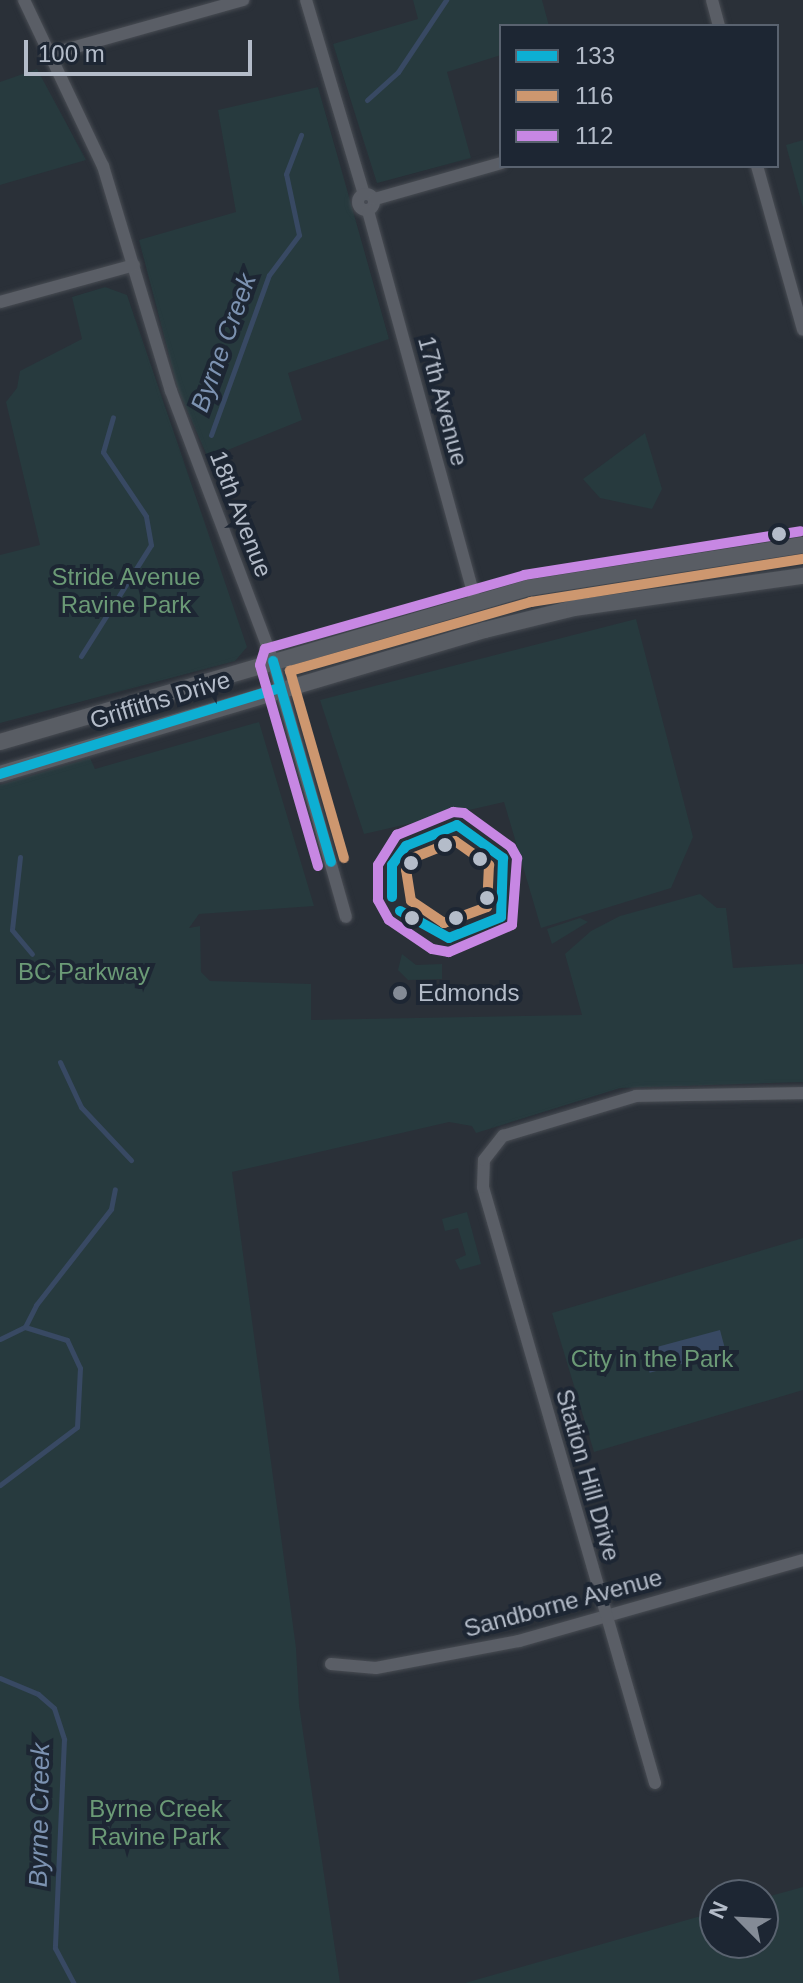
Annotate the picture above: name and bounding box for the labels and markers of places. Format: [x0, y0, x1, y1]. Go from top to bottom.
unlabelled marker [771, 526, 787, 542]
unlabelled marker [437, 837, 453, 853]
unlabelled marker [472, 851, 488, 867]
unlabelled marker [403, 855, 419, 871]
unlabelled marker [479, 890, 495, 906]
unlabelled marker [404, 910, 420, 926]
unlabelled marker [448, 910, 464, 926]
place label: Edmonds [418, 979, 519, 1007]
marker: Edmonds [389, 982, 411, 1004]

